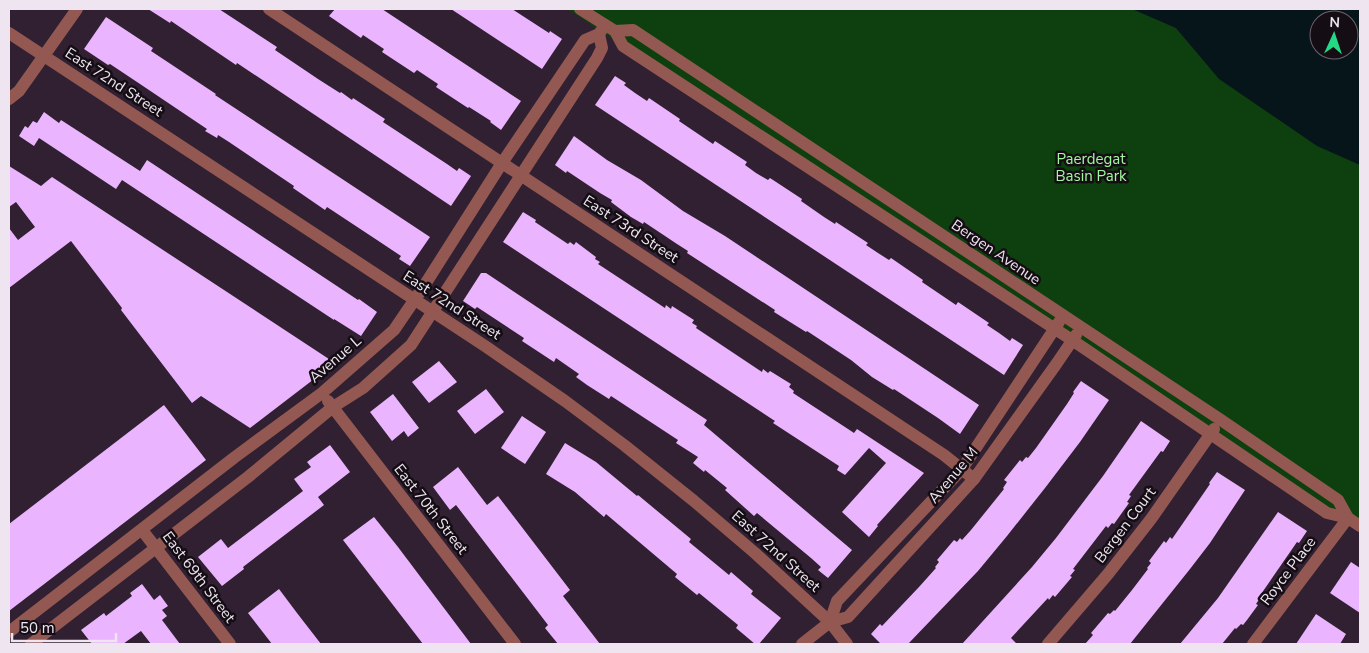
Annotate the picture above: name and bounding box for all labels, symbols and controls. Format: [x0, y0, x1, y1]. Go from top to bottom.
north arrow [1309, 10, 1359, 60]
text: N [1329, 13, 1340, 32]
street label: East 72nd Street [61, 43, 167, 122]
park label: Paerdegat Basin Park [1055, 149, 1127, 186]
street label: East 73rd Street [580, 191, 683, 268]
street label: Bergen Avenue [947, 215, 1045, 289]
street label: East 72nd Street [399, 266, 505, 345]
street label: Avenue L [305, 331, 365, 387]
street label: Avenue M [924, 443, 982, 507]
street label: East 70th Street [389, 460, 473, 559]
street label: Bergen Court [1090, 482, 1160, 567]
street label: East 72nd Street [727, 506, 825, 597]
street label: East 69th Street [158, 527, 240, 627]
street label: Royce Place [1256, 533, 1320, 609]
scale bar [12, 610, 116, 642]
text: 50 m [20, 618, 55, 638]

